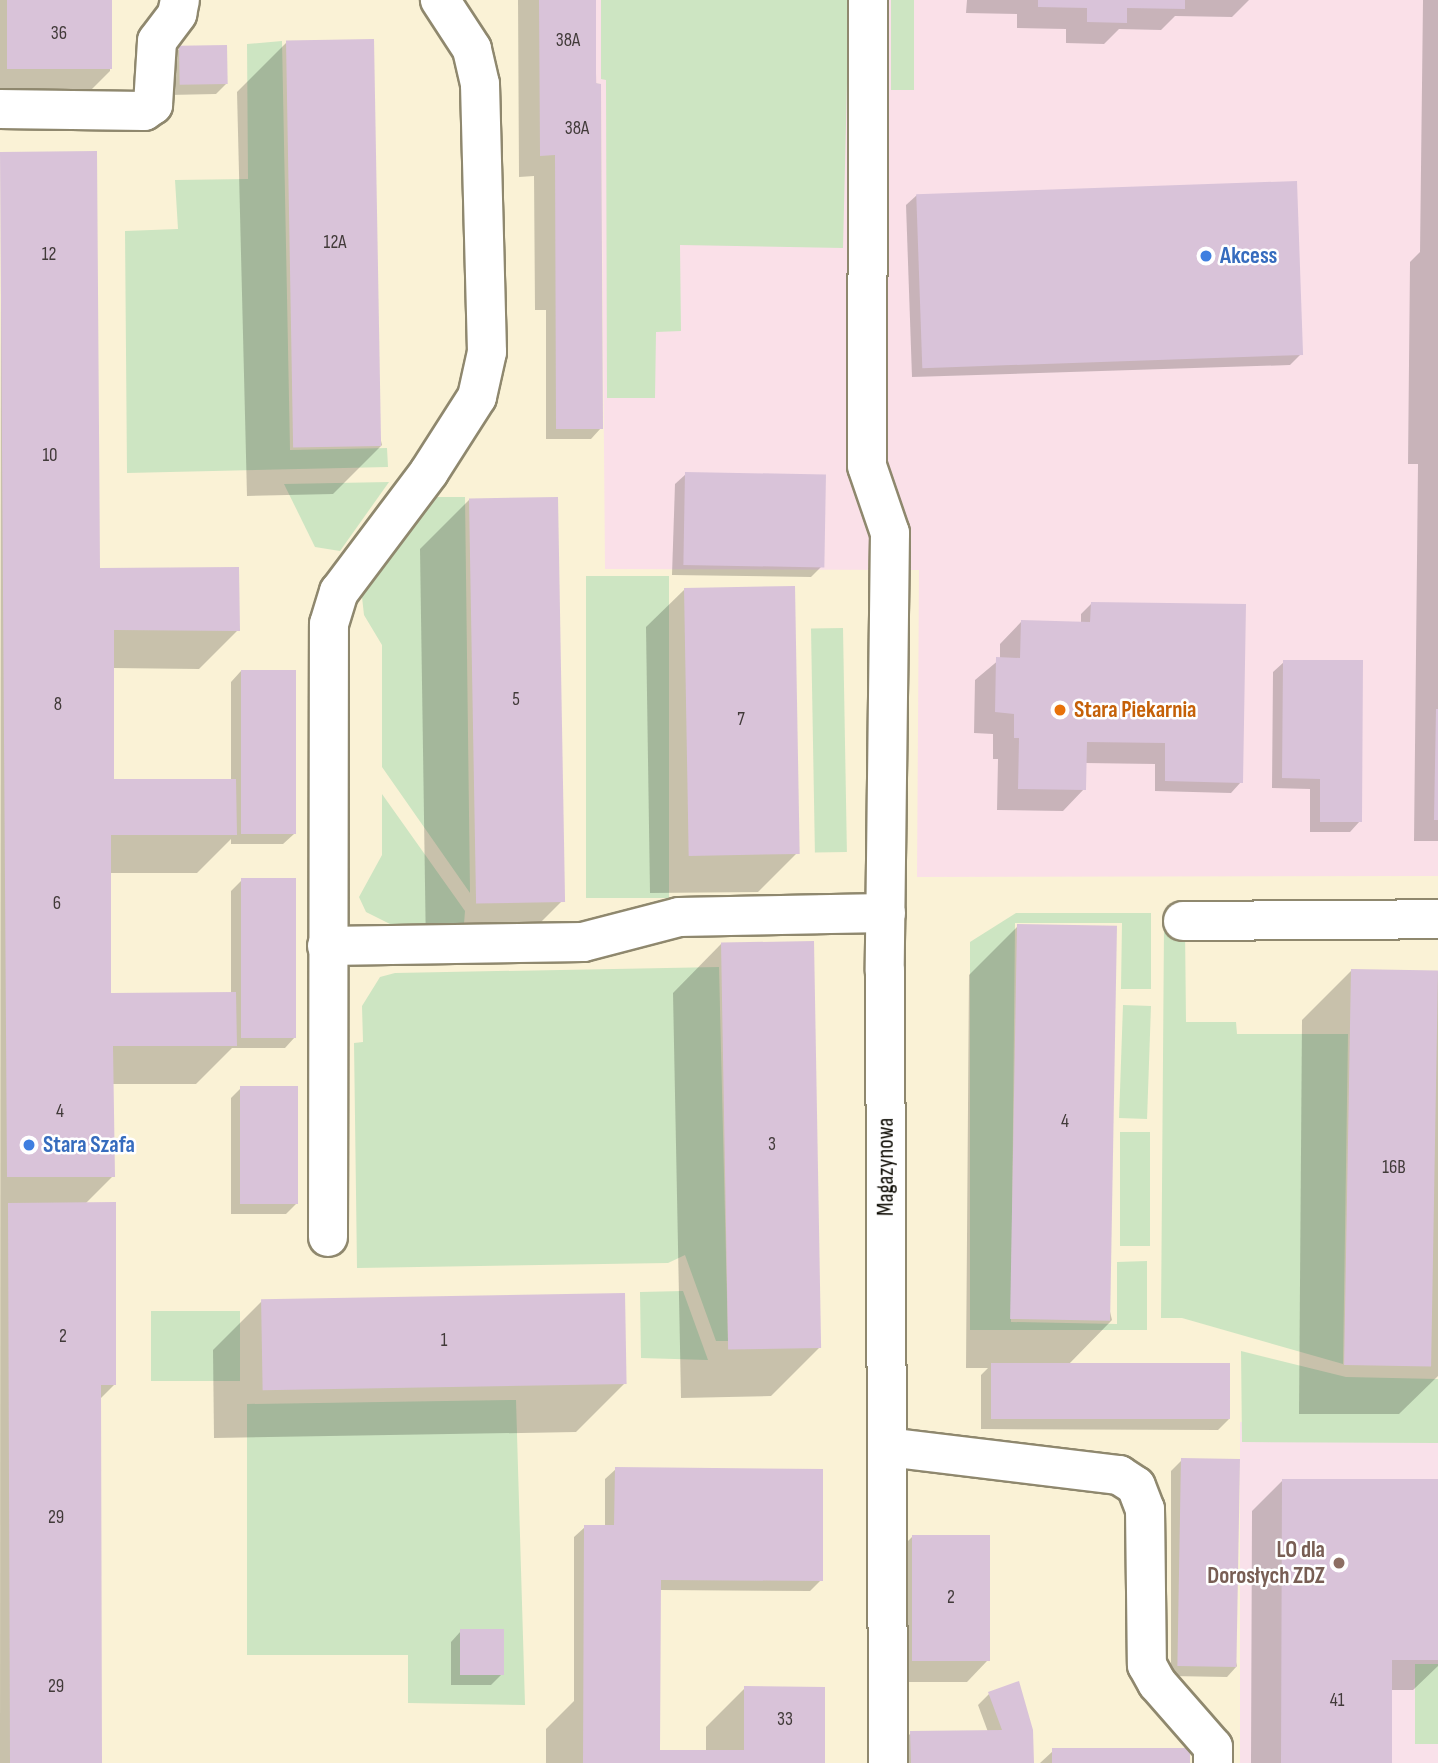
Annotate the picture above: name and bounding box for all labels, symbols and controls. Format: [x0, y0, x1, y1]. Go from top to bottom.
house number: 36 [51, 23, 67, 45]
house number: 38A [556, 30, 580, 52]
house number: 38A [565, 118, 589, 140]
house number: 12A [324, 232, 346, 254]
place label: Akcess [1220, 242, 1277, 270]
house number: 12 [42, 244, 56, 266]
marker: Akcess [1198, 248, 1214, 264]
house number: 10 [42, 445, 58, 467]
house number: 5 [512, 689, 520, 711]
house number: 8 [54, 694, 62, 716]
place label: Stara Piekarnia [1074, 696, 1196, 724]
marker: Stara Piekarnia [1052, 702, 1068, 718]
house number: 7 [737, 709, 745, 731]
house number: 6 [53, 893, 61, 915]
house number: 4 [56, 1101, 64, 1123]
house number: 4 [1061, 1111, 1069, 1133]
street label: Magazynowa [872, 1118, 900, 1216]
place label: Stara Szafa [43, 1131, 135, 1159]
house number: 3 [768, 1134, 776, 1156]
marker: Stara Szafa [21, 1137, 37, 1153]
house number: 16B [1382, 1157, 1406, 1179]
house number: 2 [59, 1326, 67, 1348]
house number: 1 [441, 1330, 447, 1352]
house number: 29 [48, 1507, 64, 1529]
place label: LO dla Dorosłych ZDZ [1207, 1536, 1325, 1590]
marker: LO dla Dorosłych ZDZ [1331, 1555, 1347, 1571]
house number: 2 [947, 1587, 955, 1609]
house number: 29 [48, 1676, 64, 1698]
house number: 41 [1330, 1690, 1344, 1712]
house number: 33 [777, 1709, 793, 1731]

